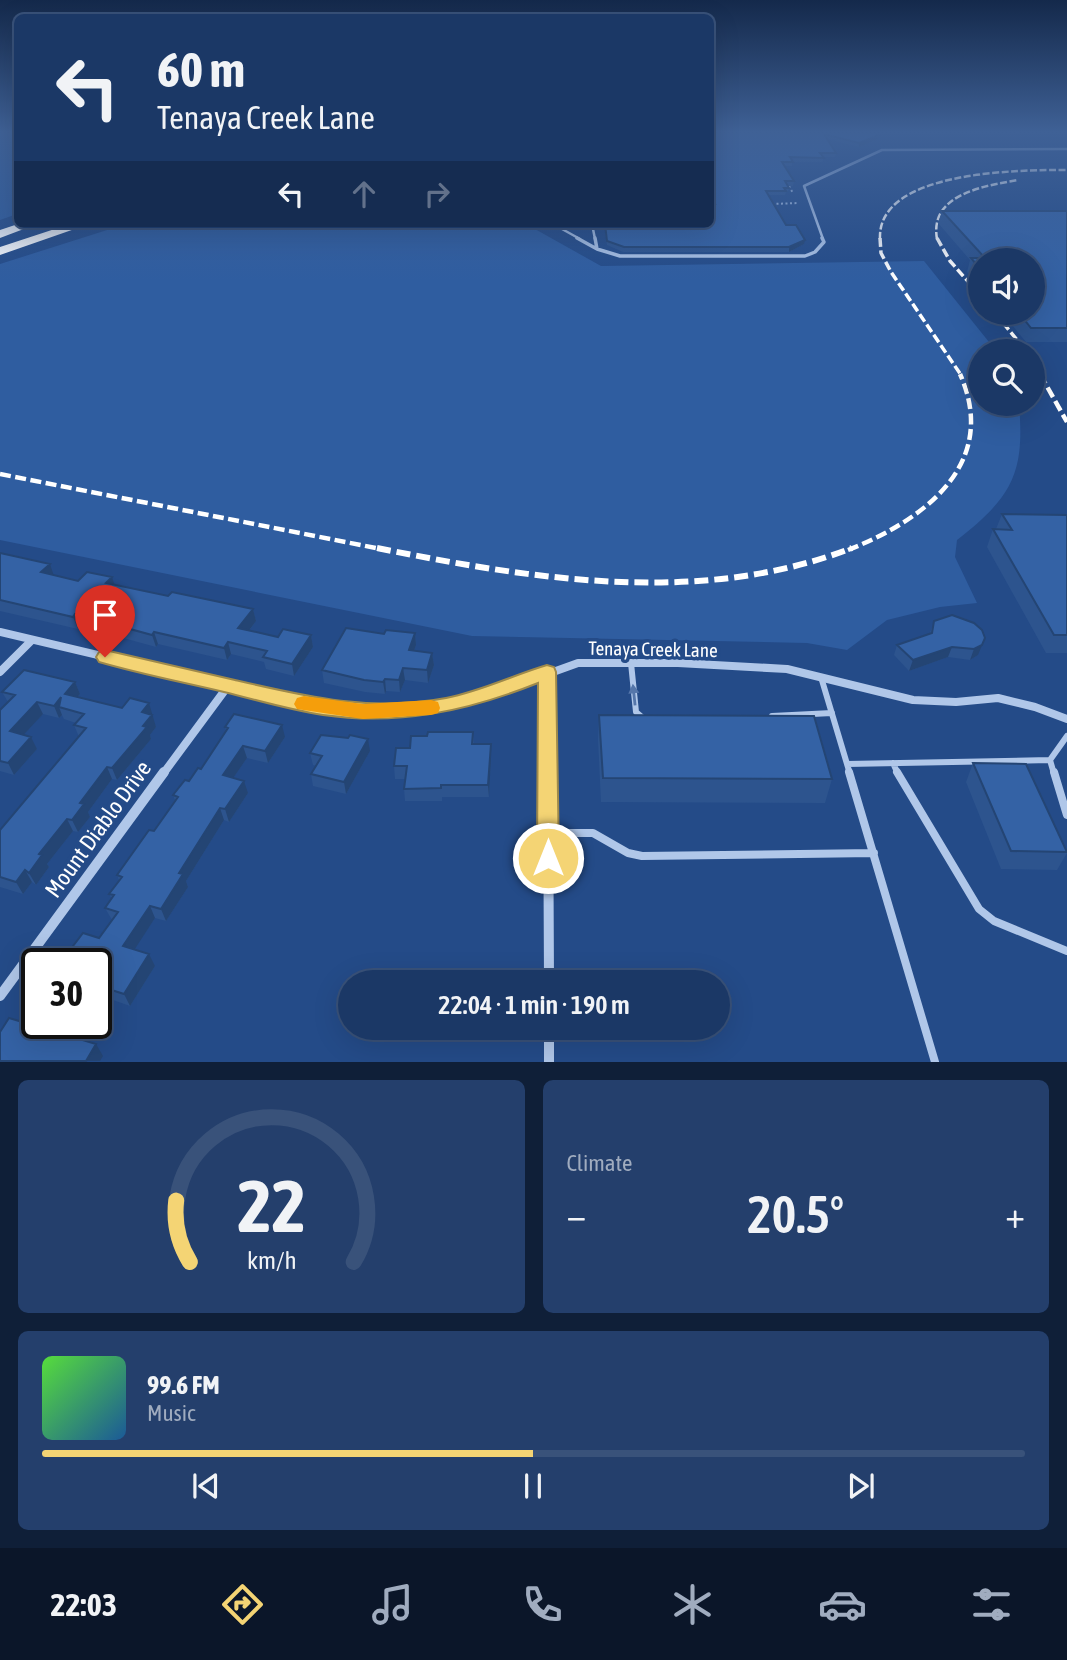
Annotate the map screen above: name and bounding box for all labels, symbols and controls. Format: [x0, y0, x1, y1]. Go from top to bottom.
text: 60 m [157, 41, 245, 97]
icon: left [42, 42, 133, 133]
text: Tenaya Creek Lane [157, 99, 375, 136]
icon: left [272, 175, 310, 213]
icon: ahead [345, 175, 383, 213]
icon: right [418, 175, 456, 213]
map controls [968, 248, 1045, 416]
button: sound [968, 248, 1045, 325]
button: search [968, 339, 1045, 416]
pin [75, 585, 135, 657]
icon: arrive [86, 596, 124, 634]
street label: Tenaya Creek Lane [588, 637, 718, 661]
one-way arrow [629, 683, 640, 705]
street label: Mount Diablo Drive [40, 756, 156, 902]
position arrow [511, 821, 585, 895]
speed limit sign: 30 [21, 948, 112, 1039]
text: 22:04 · 1 min · 190 m [438, 990, 630, 1020]
text: Climate [567, 1150, 632, 1176]
text: 22 [237, 1165, 305, 1248]
text: 20.5° [747, 1184, 844, 1244]
text: − [567, 1193, 586, 1236]
text: + [1005, 1193, 1025, 1236]
text: km/h [246, 1246, 296, 1274]
text: 99.6 FM [147, 1370, 220, 1400]
text: Music [147, 1400, 195, 1426]
icon: previous [187, 1467, 225, 1505]
icon: pause [514, 1467, 552, 1505]
icon: next [842, 1467, 880, 1505]
icon: directions [218, 1580, 267, 1629]
icon: music [368, 1580, 417, 1629]
icon: phone [518, 1580, 567, 1629]
icon: climate [668, 1580, 717, 1629]
icon: car [818, 1580, 867, 1629]
icon: filters [967, 1580, 1016, 1629]
text: 22:03 [50, 1586, 117, 1623]

